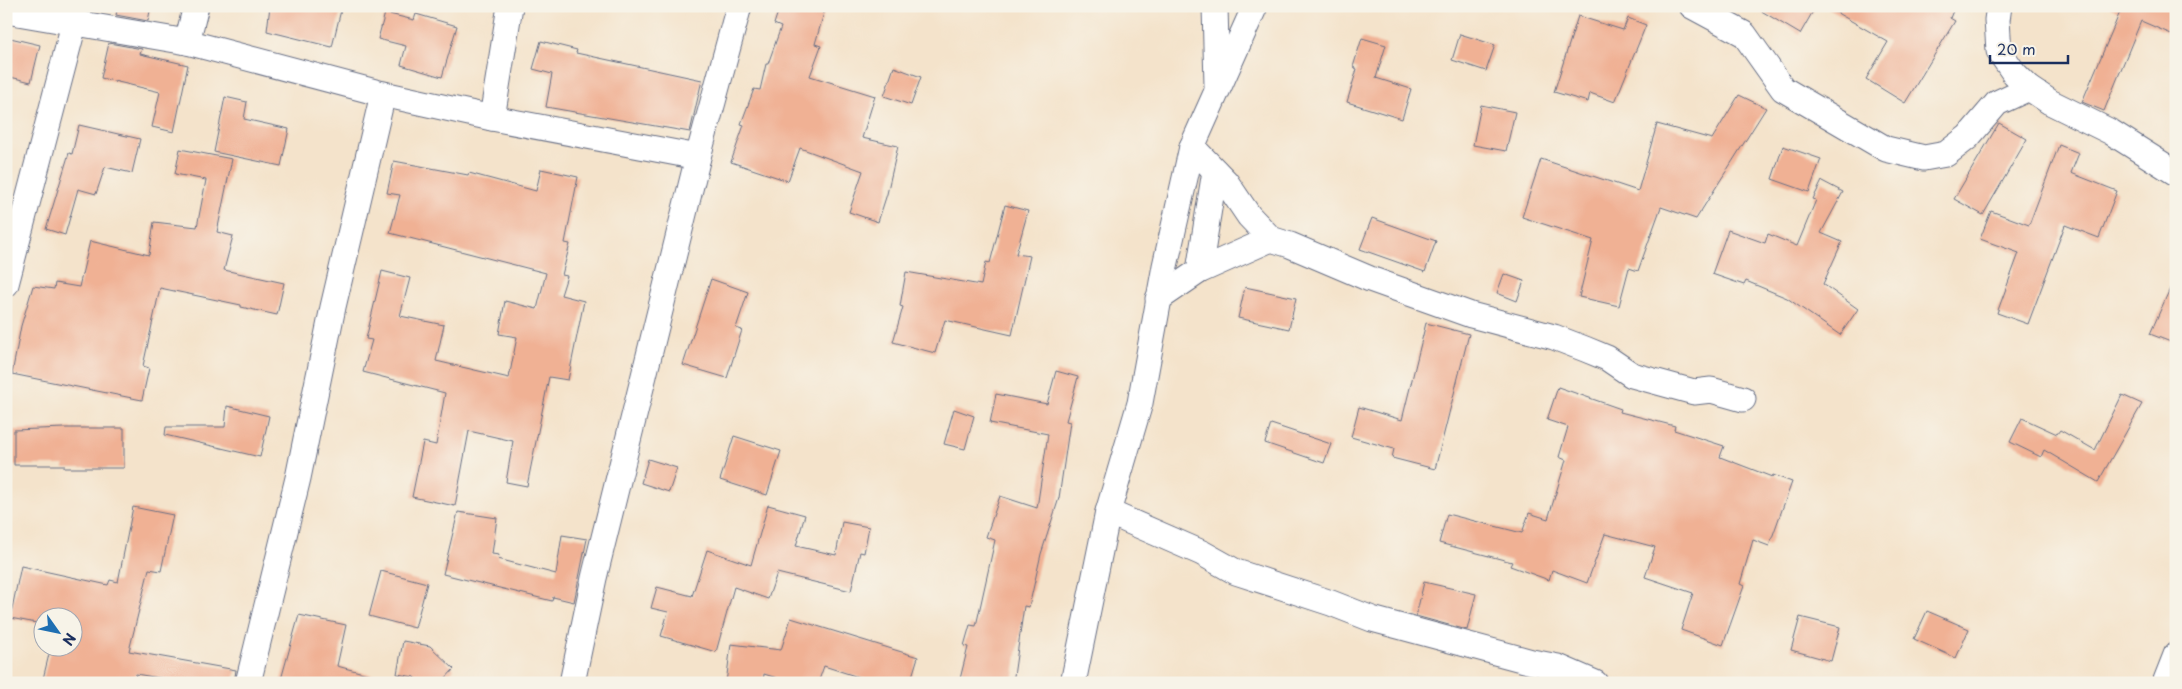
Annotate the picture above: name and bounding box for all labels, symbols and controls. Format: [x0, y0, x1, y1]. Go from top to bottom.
scale bar [1990, 32, 2067, 64]
text: 20 m [1997, 37, 2036, 60]
north arrow [32, 606, 82, 656]
text: N [57, 629, 81, 650]

